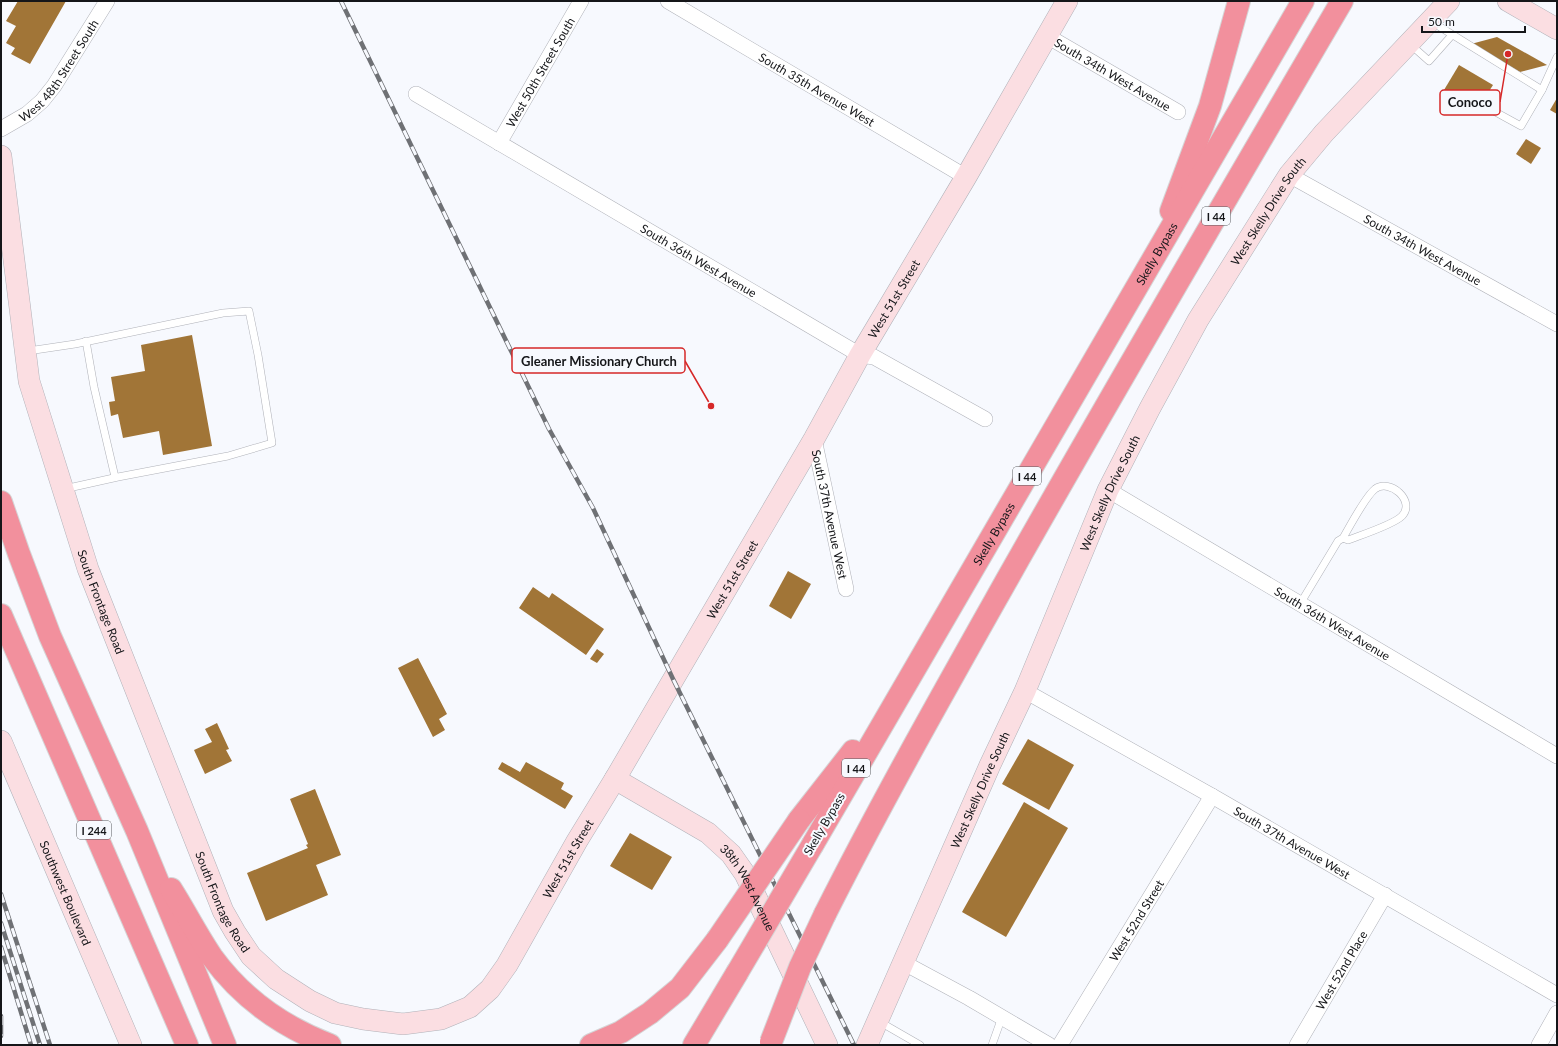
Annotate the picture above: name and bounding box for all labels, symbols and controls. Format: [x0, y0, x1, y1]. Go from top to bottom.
scale bar [1422, 8, 1525, 34]
street label: West 50th Street South [502, 14, 578, 130]
text: 50 m [1428, 14, 1455, 29]
street label: West 48th Street South [16, 17, 101, 125]
street label: South 34th West Avenue [1052, 35, 1174, 114]
street label: South 35th Avenue West [756, 49, 878, 129]
callout: Conoco [1440, 90, 1500, 115]
text: Conoco [1448, 94, 1493, 110]
street label: West Skelly Drive South [1227, 154, 1309, 268]
road number: I 44 [1202, 207, 1230, 225]
street label: South 34th West Avenue [1361, 211, 1484, 288]
street label: Skelly Bypass [1132, 219, 1180, 288]
street label: South 36th West Avenue [638, 220, 759, 300]
street label: West 51st Street [864, 256, 923, 341]
callout: Gleaner Missionary Church [512, 348, 685, 373]
text: Gleaner Missionary Church [521, 353, 677, 369]
street label: West Skelly Drive South [1076, 432, 1143, 553]
street label: South 37th Avenue West [809, 448, 851, 581]
road number: I 44 [1013, 467, 1041, 485]
street label: Skelly Bypass [969, 500, 1018, 568]
street label: West 51st Street [703, 537, 761, 622]
street label: South Frontage Road [75, 548, 128, 656]
street label: South 36th West Avenue [1272, 583, 1393, 663]
street label: West Skelly Drive South [947, 729, 1012, 851]
road number: I 44 [842, 759, 870, 777]
street label: Skelly Bypass [800, 790, 848, 858]
street label: South 37th Avenue West [1231, 803, 1354, 882]
street label: West 51st Street [539, 816, 596, 901]
road number: I 244 [77, 821, 111, 839]
street label: Southwest Boulevard [37, 838, 95, 947]
street label: 38th West Avenue [717, 841, 779, 933]
street label: South Frontage Road [193, 849, 254, 955]
street label: West 52nd Street [1105, 876, 1167, 964]
street label: West 52nd Place [1312, 928, 1370, 1012]

